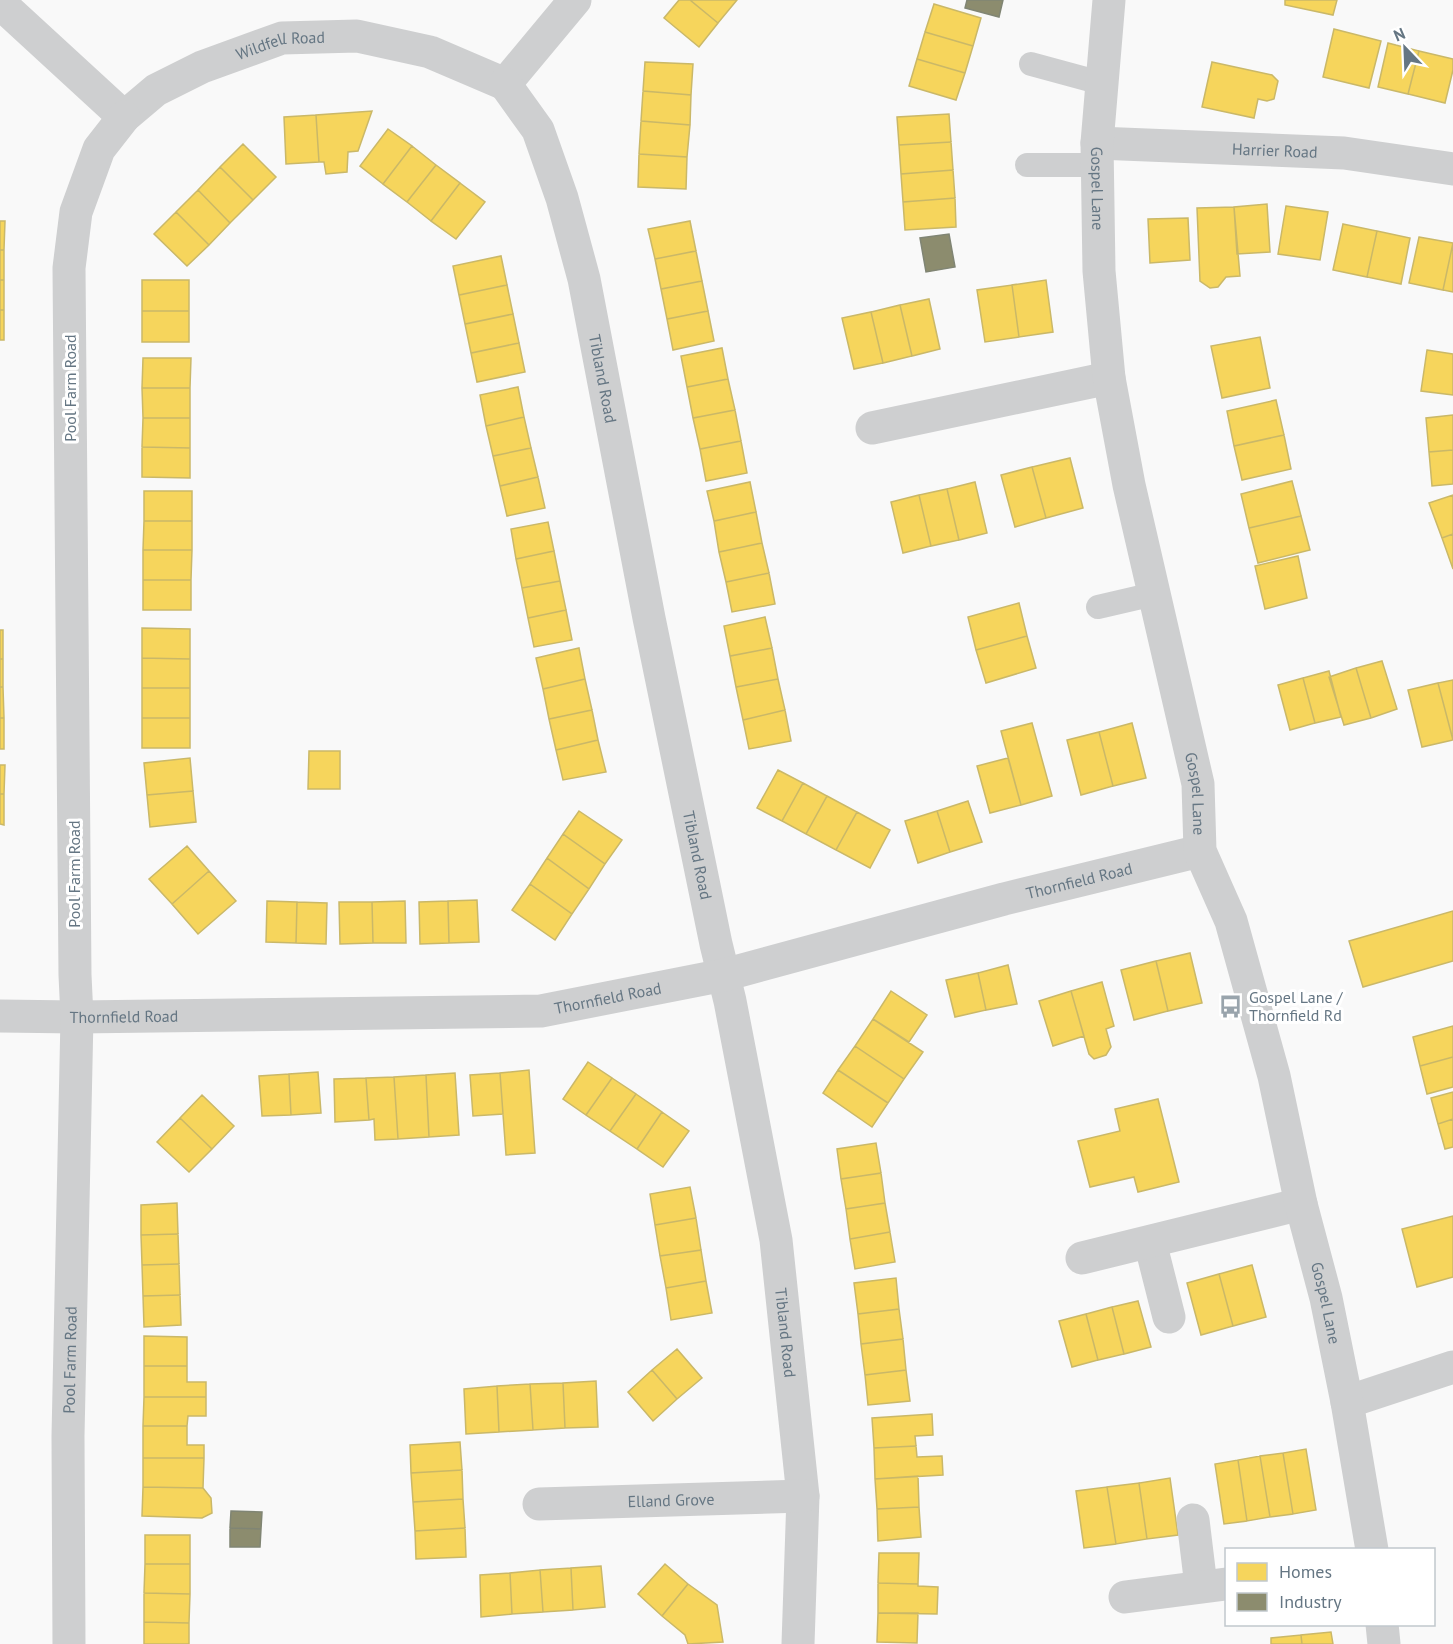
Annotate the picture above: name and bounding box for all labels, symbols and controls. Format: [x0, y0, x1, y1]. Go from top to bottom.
north arrow [1375, 18, 1435, 78]
text: N [1390, 23, 1408, 45]
street label: Wildfell Road [233, 27, 325, 64]
street label: Harrier Road [1232, 138, 1318, 162]
street label: Gospel Lane [1087, 146, 1108, 230]
street label: Tibland Road [585, 332, 621, 425]
street label: Pool Farm Road [60, 334, 80, 442]
street label: Gospel Lane [1181, 750, 1210, 835]
street label: Tibland Road [679, 809, 717, 901]
street label: Pool Farm Road [64, 820, 84, 928]
street label: Thornfield Road [1024, 858, 1134, 903]
street label: Thornfield Road [552, 978, 663, 1018]
place label: Gospel Lane / Thornfield Rd [1249, 987, 1344, 1025]
bus stop icon: Gospel Lane / Thornfield Rd [1218, 993, 1244, 1019]
street label: Thornfield Road [70, 1006, 178, 1027]
street label: Gospel Lane [1307, 1260, 1345, 1346]
street label: Tibland Road [771, 1287, 800, 1379]
street label: Pool Farm Road [58, 1306, 81, 1414]
street label: Elland Grove [627, 1489, 715, 1511]
legend [1225, 1548, 1435, 1626]
text: Homes [1279, 1560, 1332, 1583]
text: Industry [1279, 1590, 1342, 1613]

